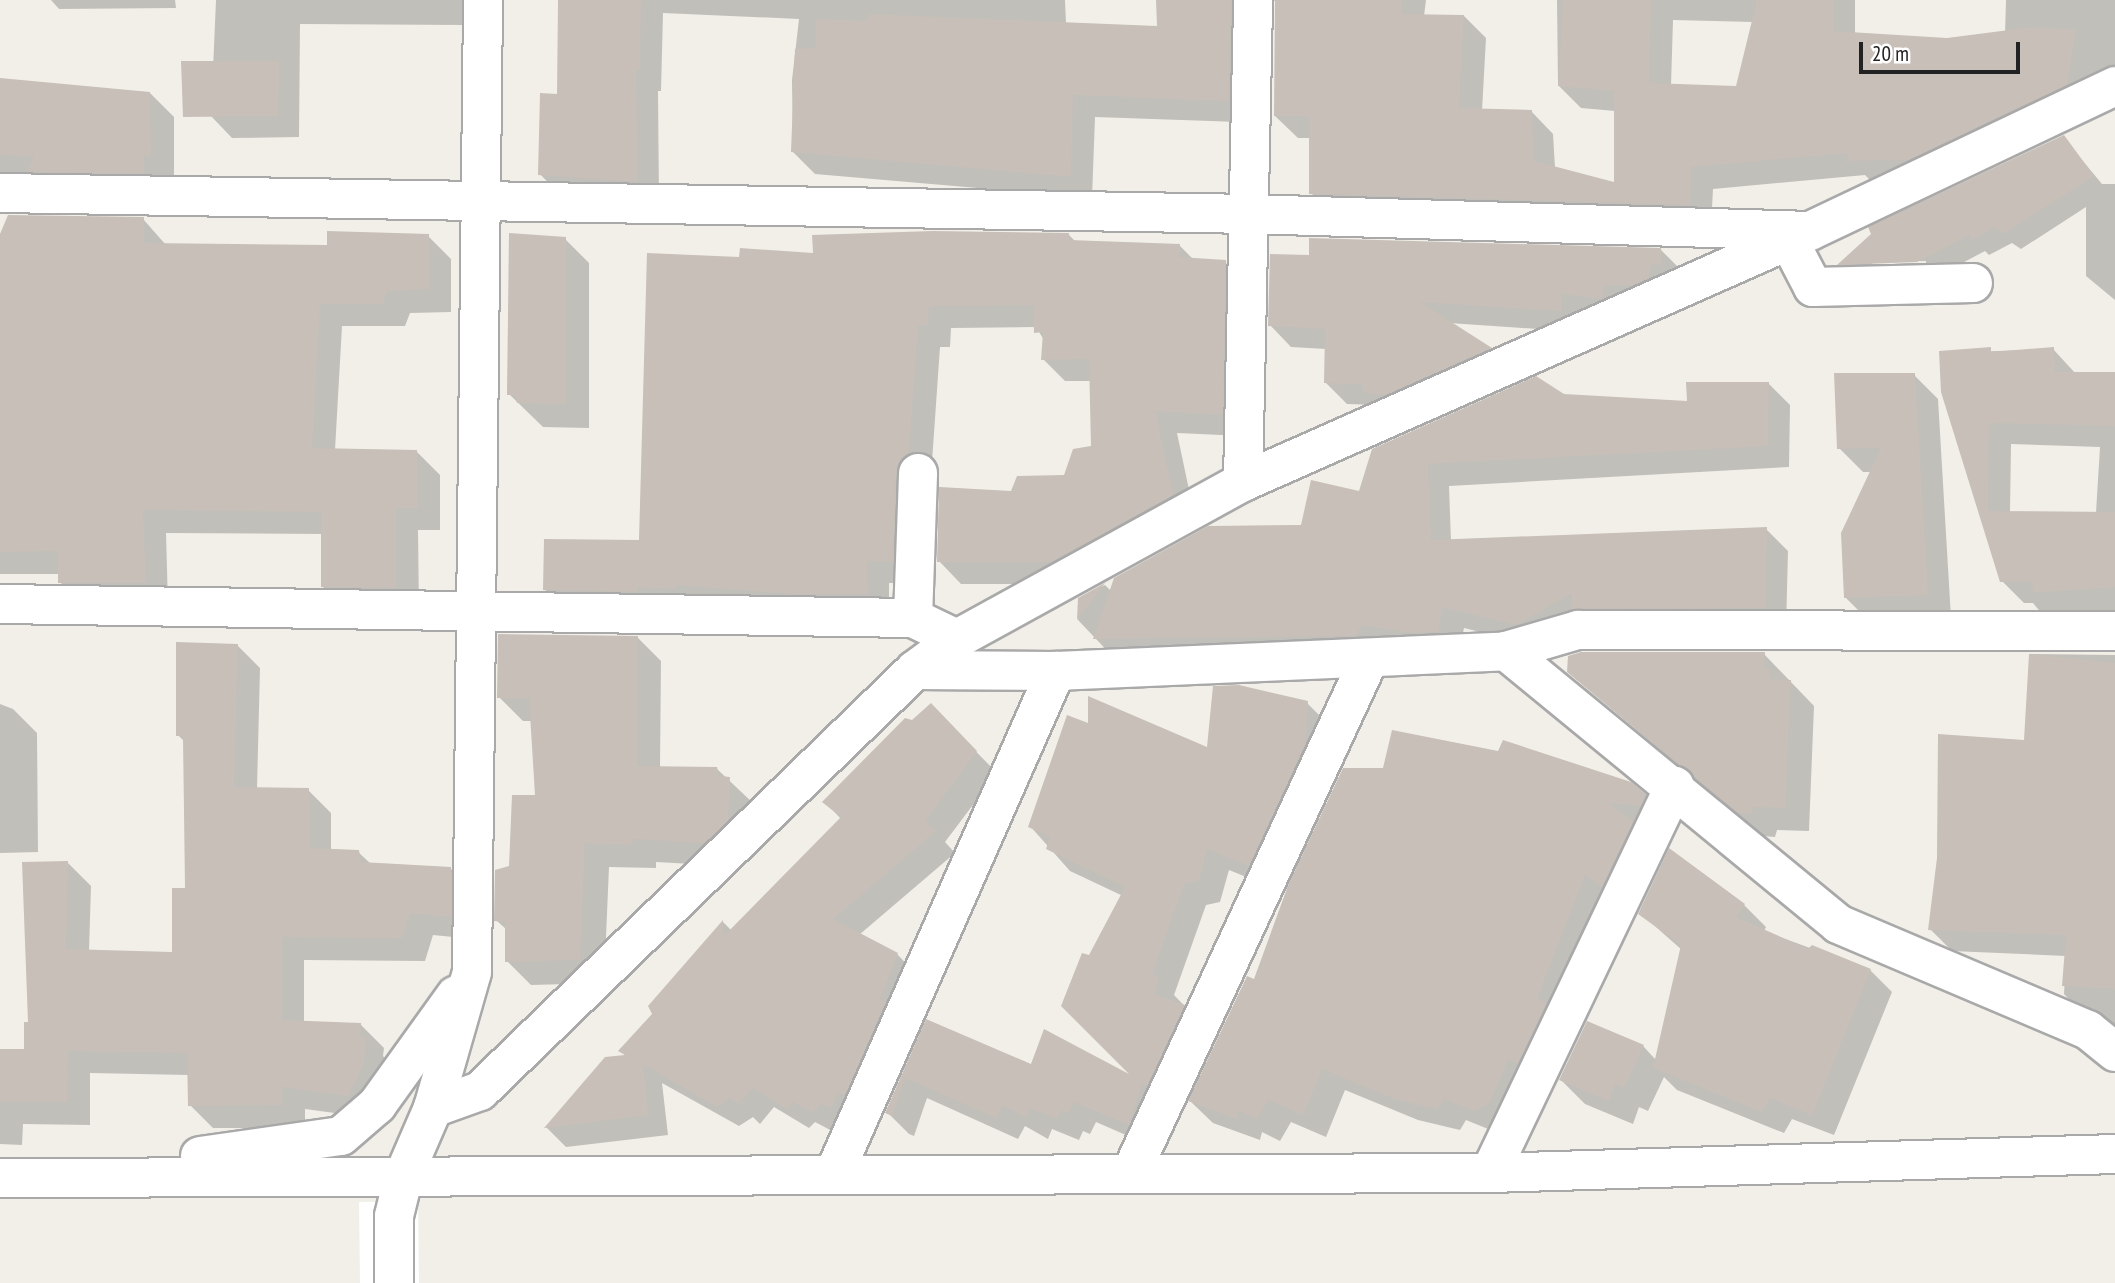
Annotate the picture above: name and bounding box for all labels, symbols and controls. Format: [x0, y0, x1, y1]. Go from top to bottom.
scale bar [1863, 28, 2024, 72]
text: 20 m [1872, 40, 1909, 67]

